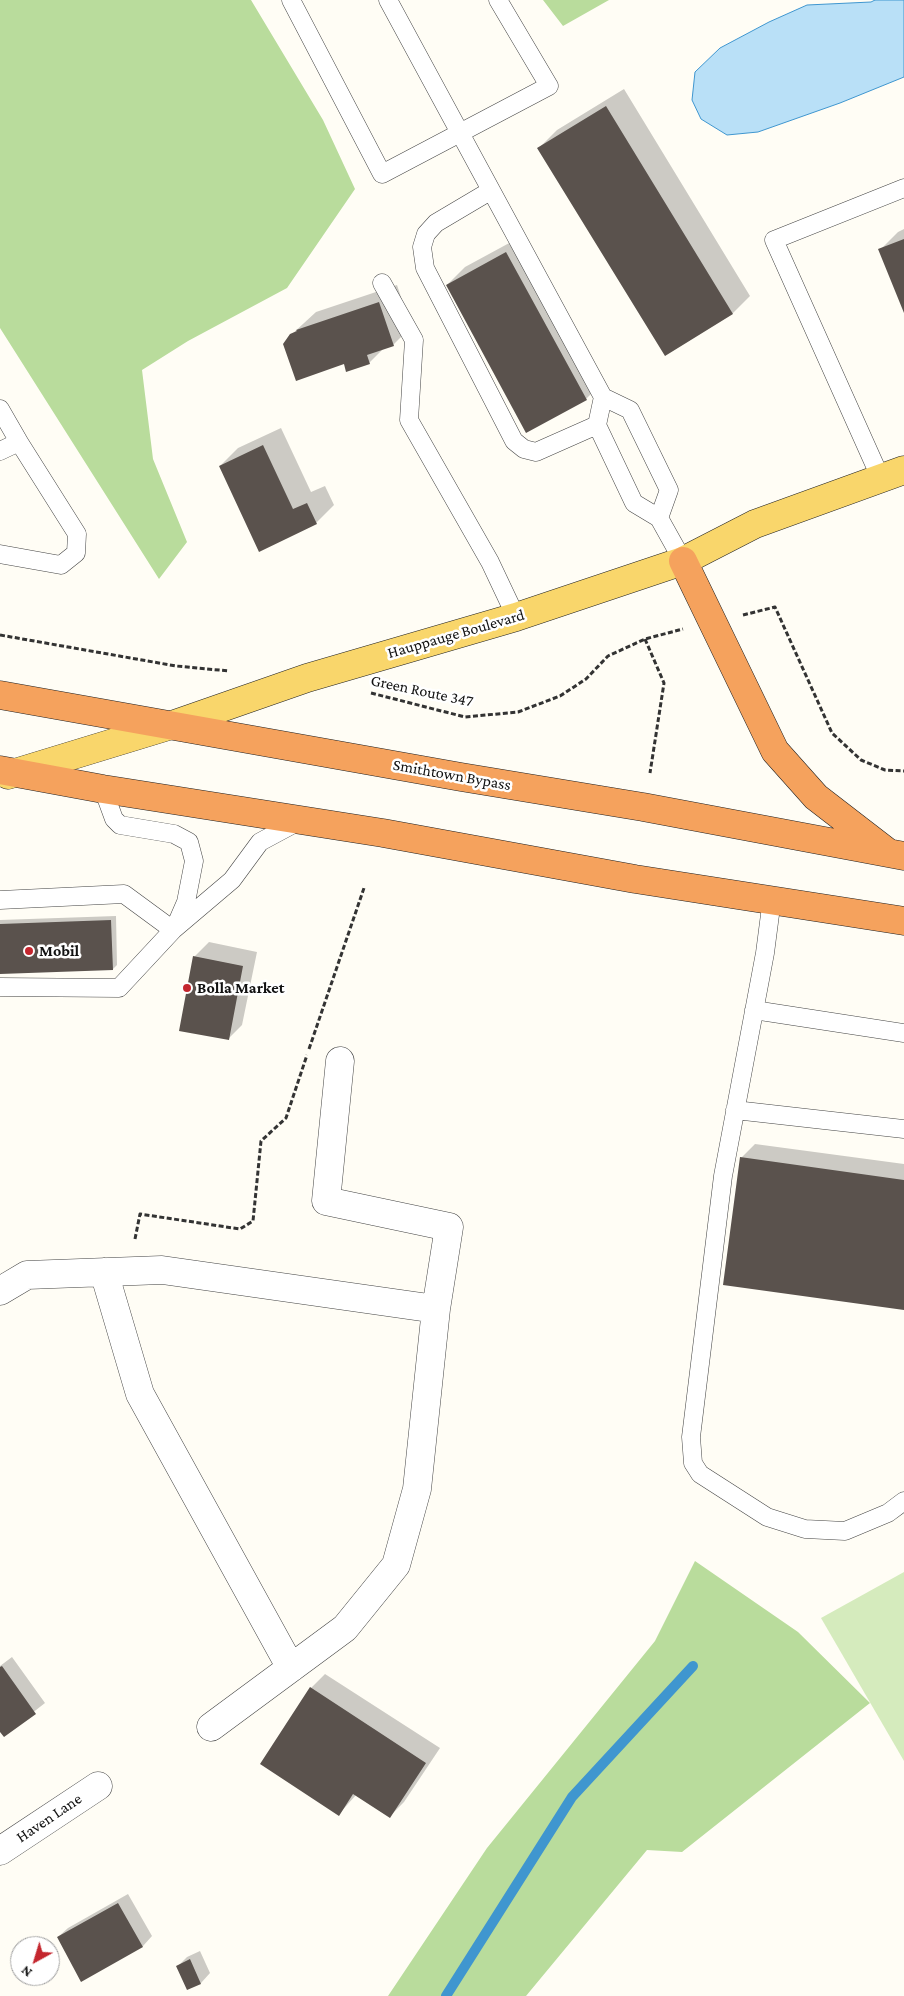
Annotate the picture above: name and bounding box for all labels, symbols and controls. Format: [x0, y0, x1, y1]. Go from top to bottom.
street label: Hauppauge Boulevard [385, 605, 527, 663]
street label: Green Route 347 [369, 671, 475, 711]
street label: Smithtown Bypass [392, 755, 512, 795]
place label: Mobil [39, 941, 79, 961]
marker: Mobil [23, 945, 35, 957]
place label: Bolla Market [197, 978, 285, 998]
marker: Bolla Market [181, 982, 193, 994]
street label: Haven Lane [13, 1789, 85, 1847]
north arrow [10, 1936, 60, 1986]
text: N [17, 1963, 35, 1981]

